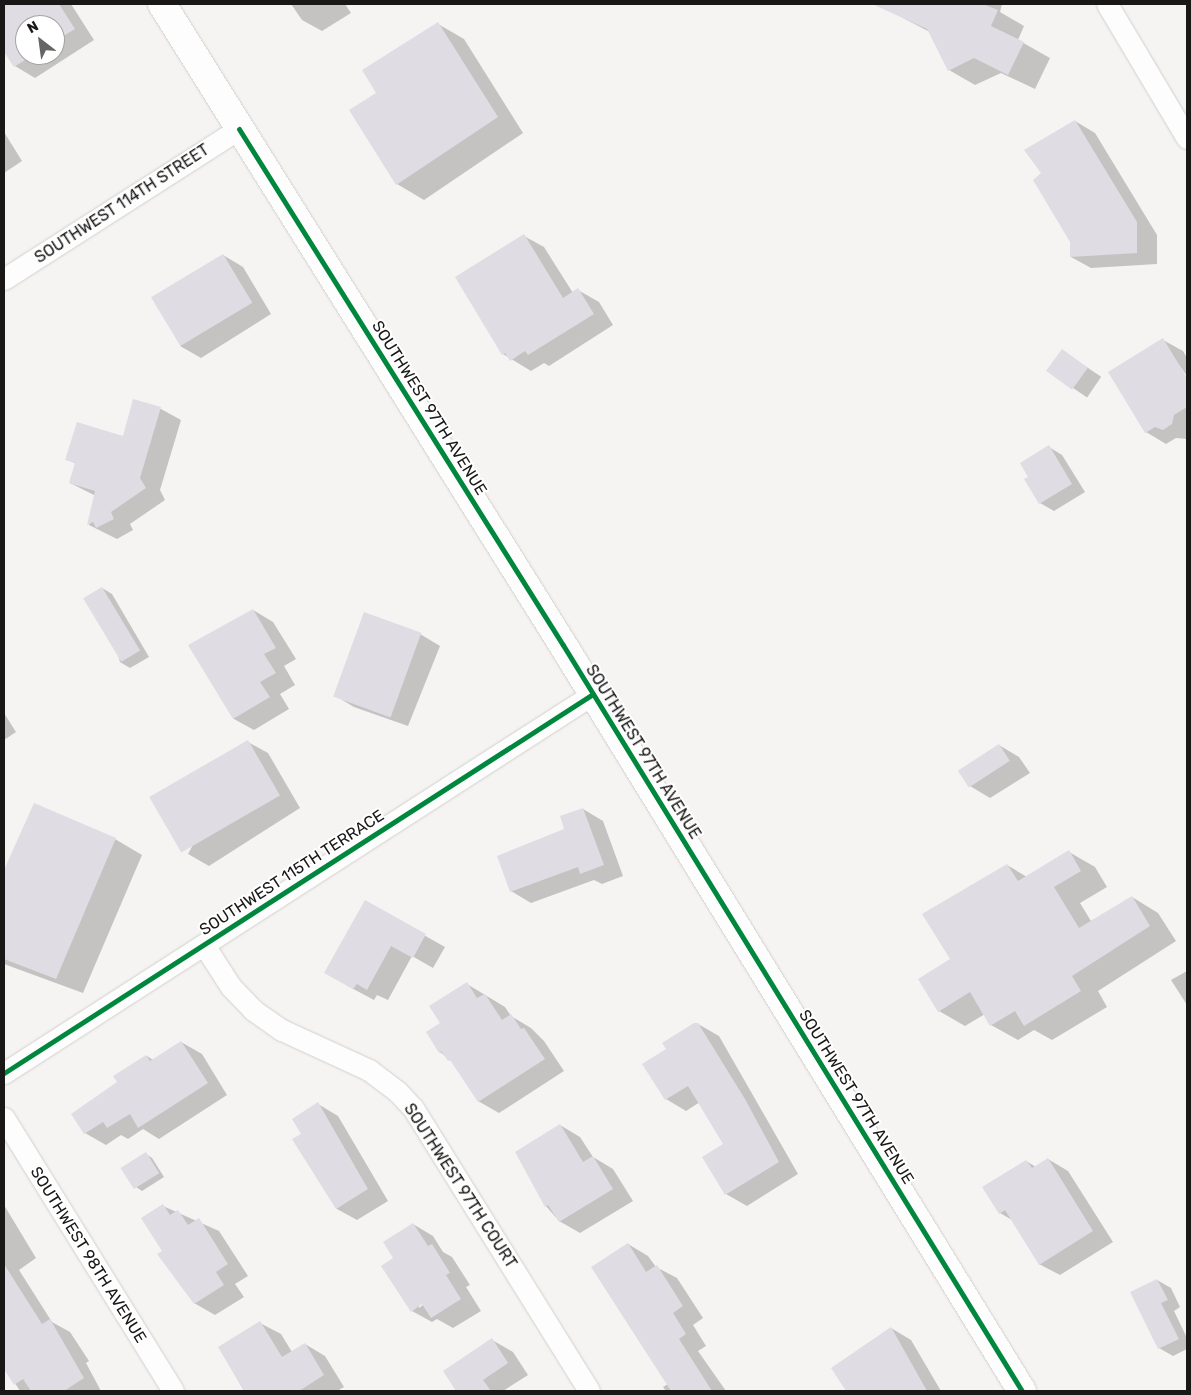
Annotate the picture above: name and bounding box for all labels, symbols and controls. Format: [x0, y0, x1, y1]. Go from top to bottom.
north arrow [15, 15, 65, 65]
text: N [24, 18, 41, 37]
street label: SOUTHWEST 114TH STREET [31, 140, 213, 268]
street label: SOUTHWEST 97TH AVENUE [367, 317, 491, 499]
street label: SOUTHWEST 97TH AVENUE [581, 661, 705, 843]
street label: SOUTHWEST 115TH TERRACE [196, 806, 388, 940]
street label: SOUTHWEST 97TH AVENUE [794, 1006, 918, 1188]
street label: SOUTHWEST 97TH COURT [399, 1100, 521, 1272]
street label: SOUTHWEST 98TH AVENUE [26, 1163, 150, 1347]

